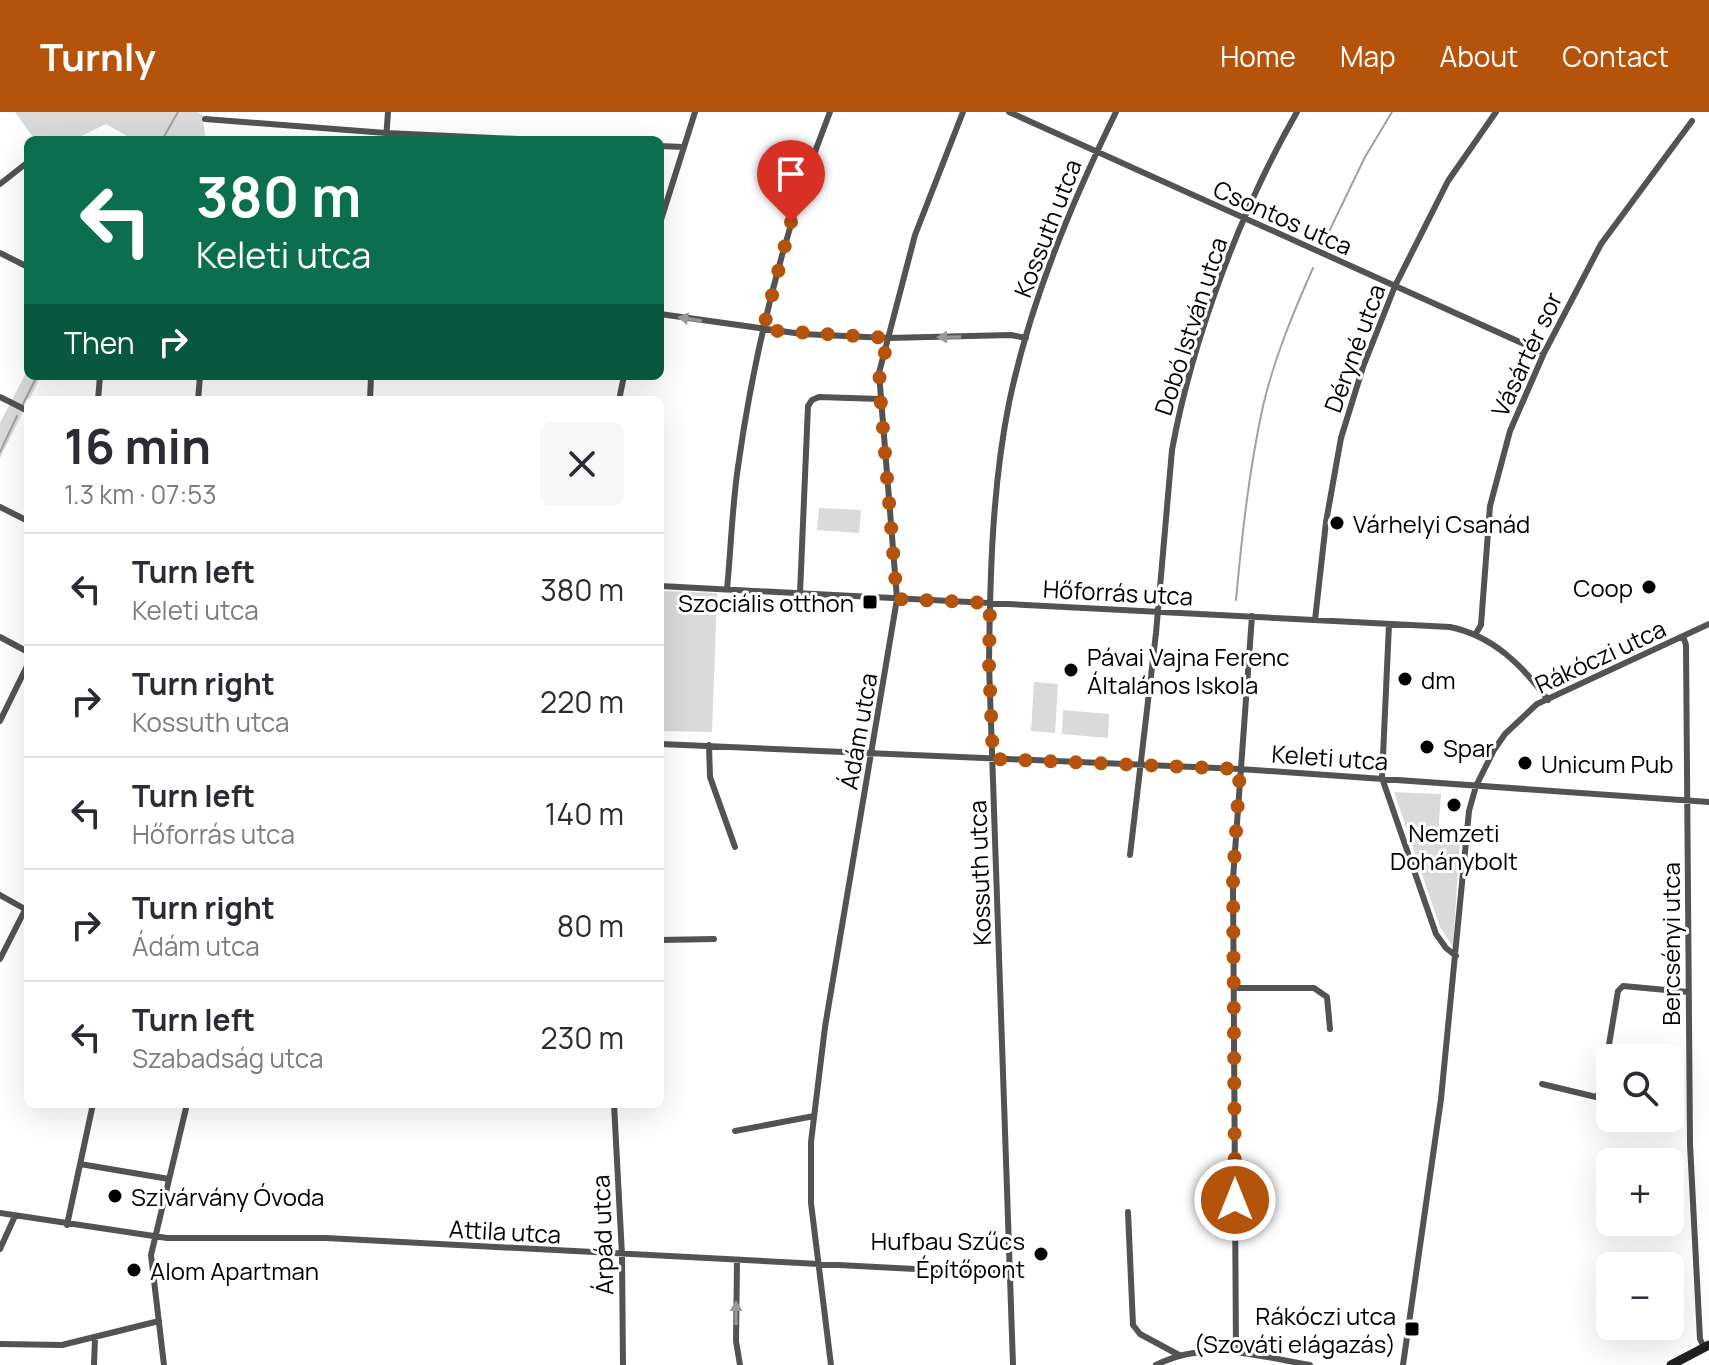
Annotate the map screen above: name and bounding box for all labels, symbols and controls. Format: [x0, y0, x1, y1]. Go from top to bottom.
text: Turnly [40, 30, 156, 82]
text: Home [1220, 37, 1296, 75]
text: Map [1340, 37, 1396, 75]
text: About [1440, 37, 1518, 75]
text: Contact [1562, 37, 1669, 75]
pin [757, 140, 825, 222]
icon: arrive [769, 152, 813, 196]
street label: Kossuth utca [1006, 154, 1088, 302]
text: 380 m [196, 157, 361, 234]
icon: left [64, 168, 168, 272]
street label: Csontos utca [1208, 172, 1358, 262]
text: Keleti utca [196, 230, 371, 279]
street label: Dobó István utca [1146, 233, 1234, 419]
street label: Déryné utca [1316, 279, 1392, 417]
street label: Vásártér sor [1483, 286, 1569, 422]
one-way arrow [677, 312, 702, 325]
icon: right [151, 320, 195, 364]
text: Then [64, 322, 135, 363]
one-way arrow [936, 331, 961, 343]
text: 16 min [64, 413, 211, 478]
button: close [540, 422, 624, 506]
text: 1.3 km · 07:53 [64, 476, 217, 512]
place label: Várhelyi Csanád [1353, 507, 1530, 540]
marker: Várhelyi Csanád [1328, 514, 1346, 532]
text: Turn left [132, 551, 255, 592]
icon: left [64, 567, 108, 611]
text: 380 m [540, 569, 624, 610]
place label: Coop [1573, 571, 1633, 604]
street label: Hőforrás utca [1042, 572, 1194, 612]
marker: Coop [1640, 578, 1658, 596]
place label: Szociális otthon [678, 586, 854, 619]
text: Keleti utca [132, 592, 259, 628]
marker: Szociális otthon [861, 593, 879, 611]
street label: Rákóczi utca [1529, 611, 1671, 701]
place label: Pávai Vajna Ferenc Általános Iskola [1087, 640, 1289, 701]
marker: Pávai Vajna Ferenc Általános Iskola [1062, 661, 1080, 679]
text: Turn right [132, 663, 275, 704]
place label: dm [1421, 663, 1456, 696]
street label: Ádám utca [832, 670, 884, 792]
marker: dm [1396, 670, 1414, 688]
icon: right [64, 679, 108, 723]
text: 220 m [540, 681, 624, 722]
text: Kossuth utca [132, 704, 290, 740]
place label: Spar [1443, 731, 1494, 764]
street label: Keleti utca [1271, 736, 1389, 778]
marker: Spar [1418, 738, 1436, 756]
place label: Unicum Pub [1541, 747, 1673, 780]
marker: Unicum Pub [1516, 754, 1534, 772]
text: Turn left [132, 775, 255, 816]
icon: left [64, 791, 108, 835]
text: 140 m [545, 793, 624, 834]
marker: Nemzeti Dohánybolt [1445, 796, 1463, 814]
street label: Kossuth utca [960, 800, 998, 946]
text: Hőforrás utca [132, 816, 295, 852]
place label: Nemzeti Dohánybolt [1390, 816, 1518, 877]
street label: Bercsényi utca [1654, 862, 1687, 1026]
text: Turn right [132, 887, 275, 928]
icon: right [64, 903, 108, 947]
text: 80 m [557, 905, 624, 946]
text: Ádám utca [132, 928, 260, 964]
text: Turn left [132, 999, 255, 1040]
icon: left [64, 1015, 108, 1059]
text: 230 m [541, 1017, 624, 1058]
text: Szabadság utca [132, 1040, 323, 1076]
map controls [1596, 1044, 1684, 1340]
button: search [1596, 1044, 1684, 1132]
button: + [1596, 1148, 1684, 1236]
position arrow [1193, 1158, 1277, 1242]
street label: Árpád utca [583, 1174, 621, 1296]
place label: Szivárvány Óvoda [131, 1180, 324, 1213]
marker: Szivárvány Óvoda [106, 1187, 124, 1205]
street label: Attila utca [448, 1212, 562, 1250]
place label: Hufbau Szűcs Építőpont [871, 1224, 1025, 1285]
marker: Hufbau Szűcs Építőpont [1032, 1245, 1050, 1263]
button: − [1596, 1252, 1684, 1340]
place label: Alom Apartman [150, 1254, 319, 1287]
marker: Alom Apartman [125, 1261, 143, 1279]
place label: Rákóczi utca (Szováti elágazás) [1194, 1299, 1396, 1360]
one-way arrow [730, 1300, 742, 1325]
marker: Rákóczi utca (Szováti elágazás) [1403, 1320, 1421, 1338]

